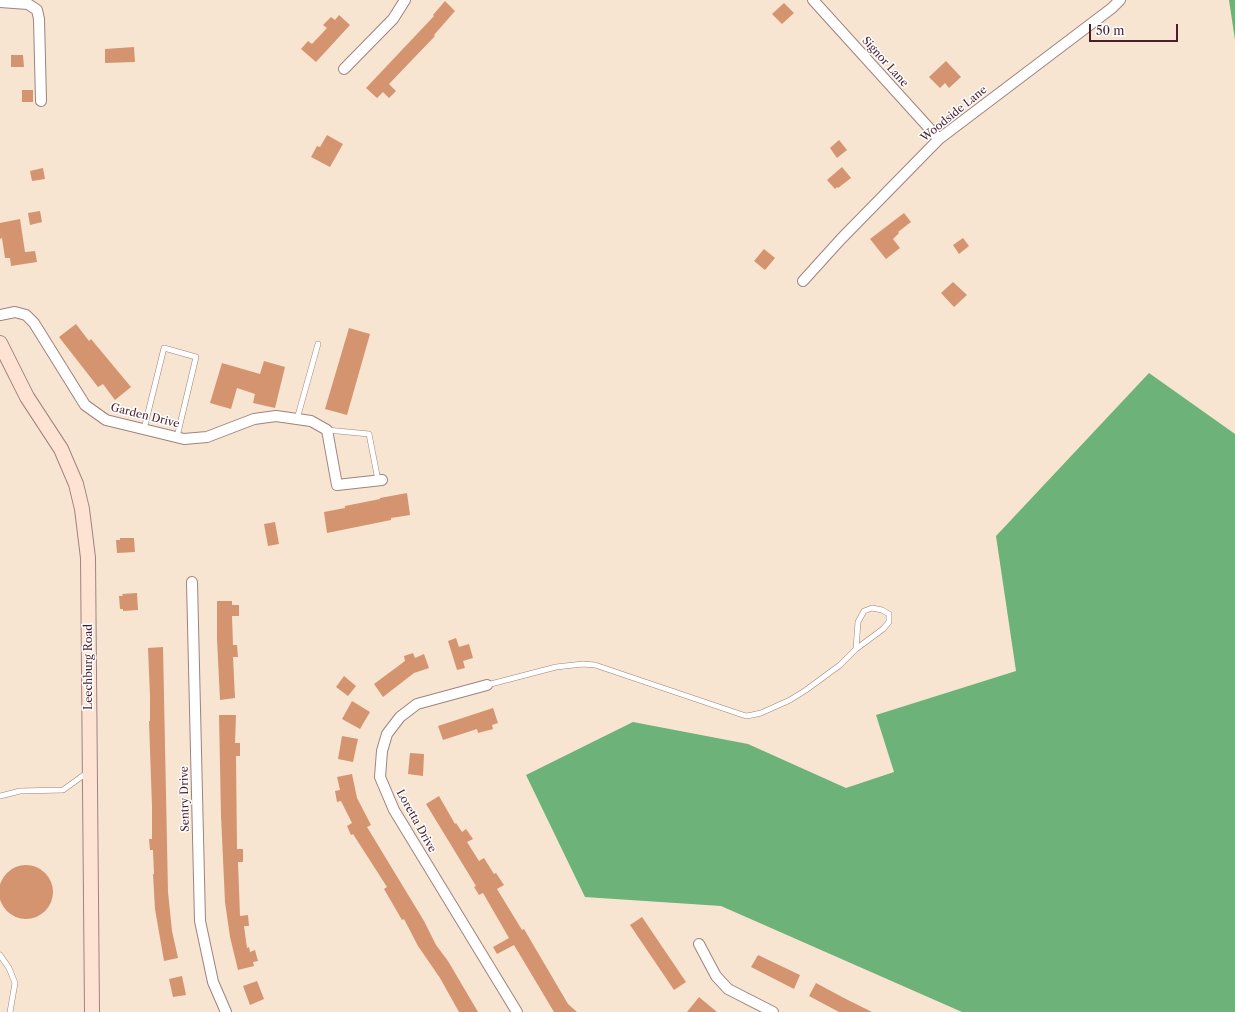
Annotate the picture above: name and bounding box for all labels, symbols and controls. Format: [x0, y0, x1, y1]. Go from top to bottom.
scale bar [1091, 16, 1180, 42]
text: 50 m [1096, 23, 1125, 38]
street label: Signor Lane [859, 34, 911, 90]
street label: Woodside Lane [918, 83, 990, 145]
street label: Garden Drive [109, 401, 181, 431]
street label: Leechburg Road [82, 624, 96, 710]
street label: Sentry Drive [178, 766, 192, 832]
street label: Loretta Drive [393, 787, 439, 855]

